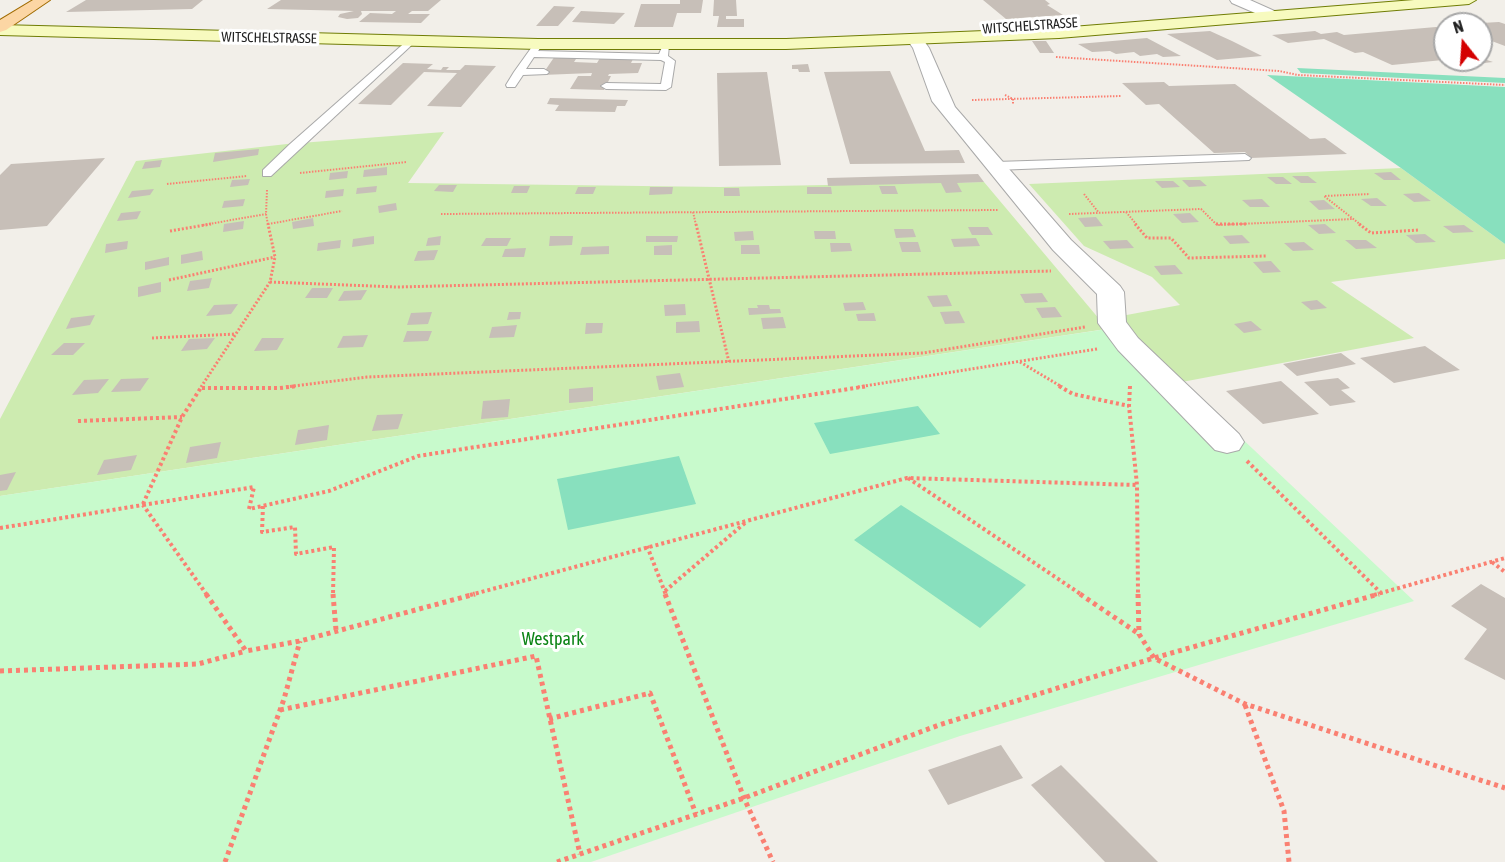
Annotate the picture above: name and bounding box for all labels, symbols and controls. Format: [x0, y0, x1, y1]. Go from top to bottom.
north arrow [1433, 12, 1493, 72]
street label: WITSCHELSTRASSE [982, 14, 1078, 38]
text: N [1451, 17, 1465, 37]
street label: WITSCHELSTRASSE [221, 29, 317, 47]
park label: Westpark [522, 628, 584, 650]

